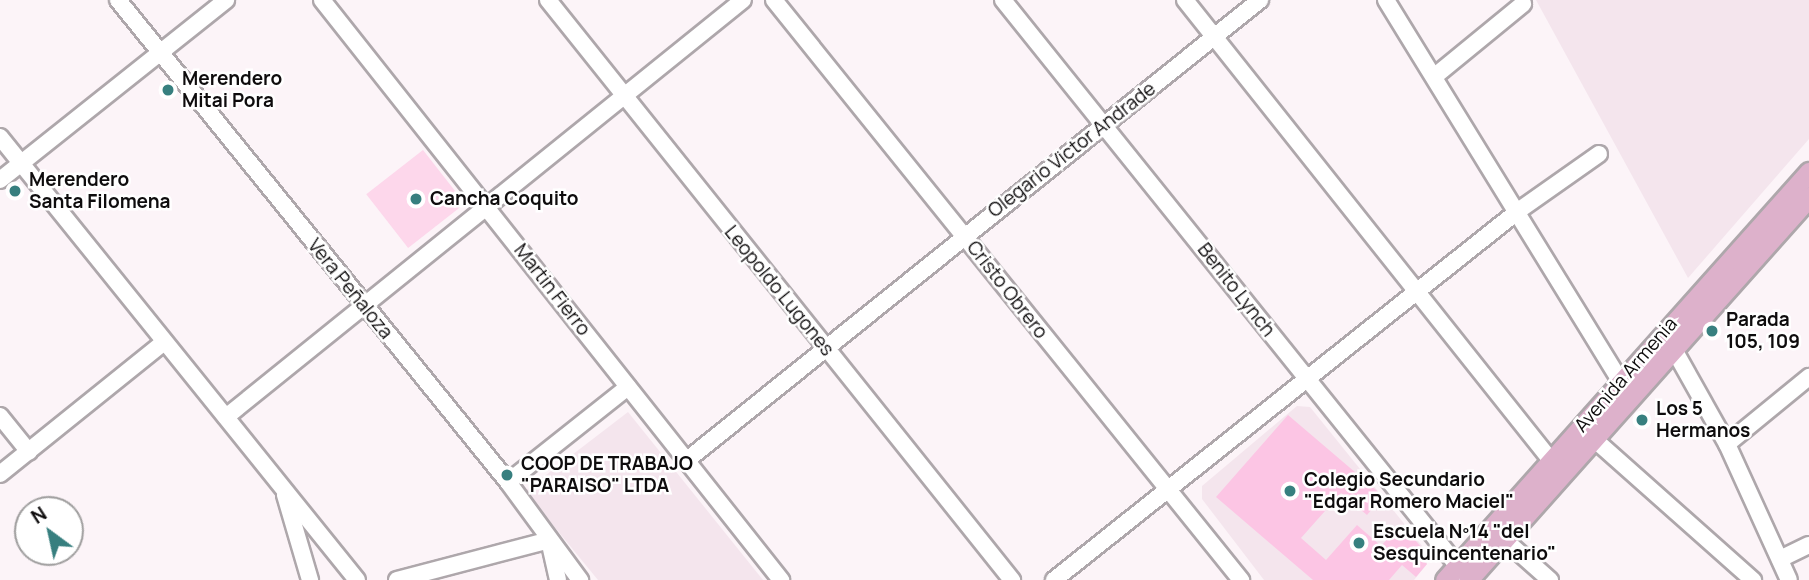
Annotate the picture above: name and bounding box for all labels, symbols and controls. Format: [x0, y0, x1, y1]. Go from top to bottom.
place label: Merendero Mitai Pora [182, 68, 282, 112]
street label: Olegario Victor Andrade [984, 77, 1160, 223]
marker: Merendero Mitai Pora [160, 82, 176, 98]
place label: Merendero Santa Filomena [29, 169, 171, 213]
marker: Merendero Santa Filomena [7, 183, 23, 199]
place label: Cancha Coquito [430, 188, 578, 210]
marker: Cancha Coquito [408, 191, 424, 207]
street label: Leopoldo Lugones [719, 221, 839, 361]
street label: Vera Peñaloza [303, 234, 397, 344]
street label: Cristo Obrero [962, 237, 1052, 343]
street label: Martin Fierro [509, 239, 595, 341]
street label: Benito Lynch [1192, 239, 1280, 341]
place label: Parada 105, 109 [1726, 309, 1800, 353]
street label: Avenida Armenia [1570, 313, 1682, 437]
marker: Parada 105, 109 [1704, 323, 1720, 339]
place label: Los 5 Hermanos [1656, 398, 1750, 442]
marker: Los 5 Hermanos [1634, 412, 1650, 428]
place label: COOP DE TRABAJO "PARAISO" LTDA [521, 453, 693, 497]
marker: COOP DE TRABAJO "PARAISO" LTDA [499, 467, 515, 483]
place label: Colegio Secundario "Edgar Romero Maciel" [1304, 469, 1514, 513]
marker: Colegio Secundario "Edgar Romero Maciel" [1282, 483, 1298, 499]
north arrow [14, 496, 84, 566]
text: N [26, 500, 51, 530]
place label: Escuela Nº14 "del Sesquincentenario" [1373, 521, 1556, 565]
marker: Escuela Nº14 "del Sesquincentenario" [1351, 535, 1367, 551]

